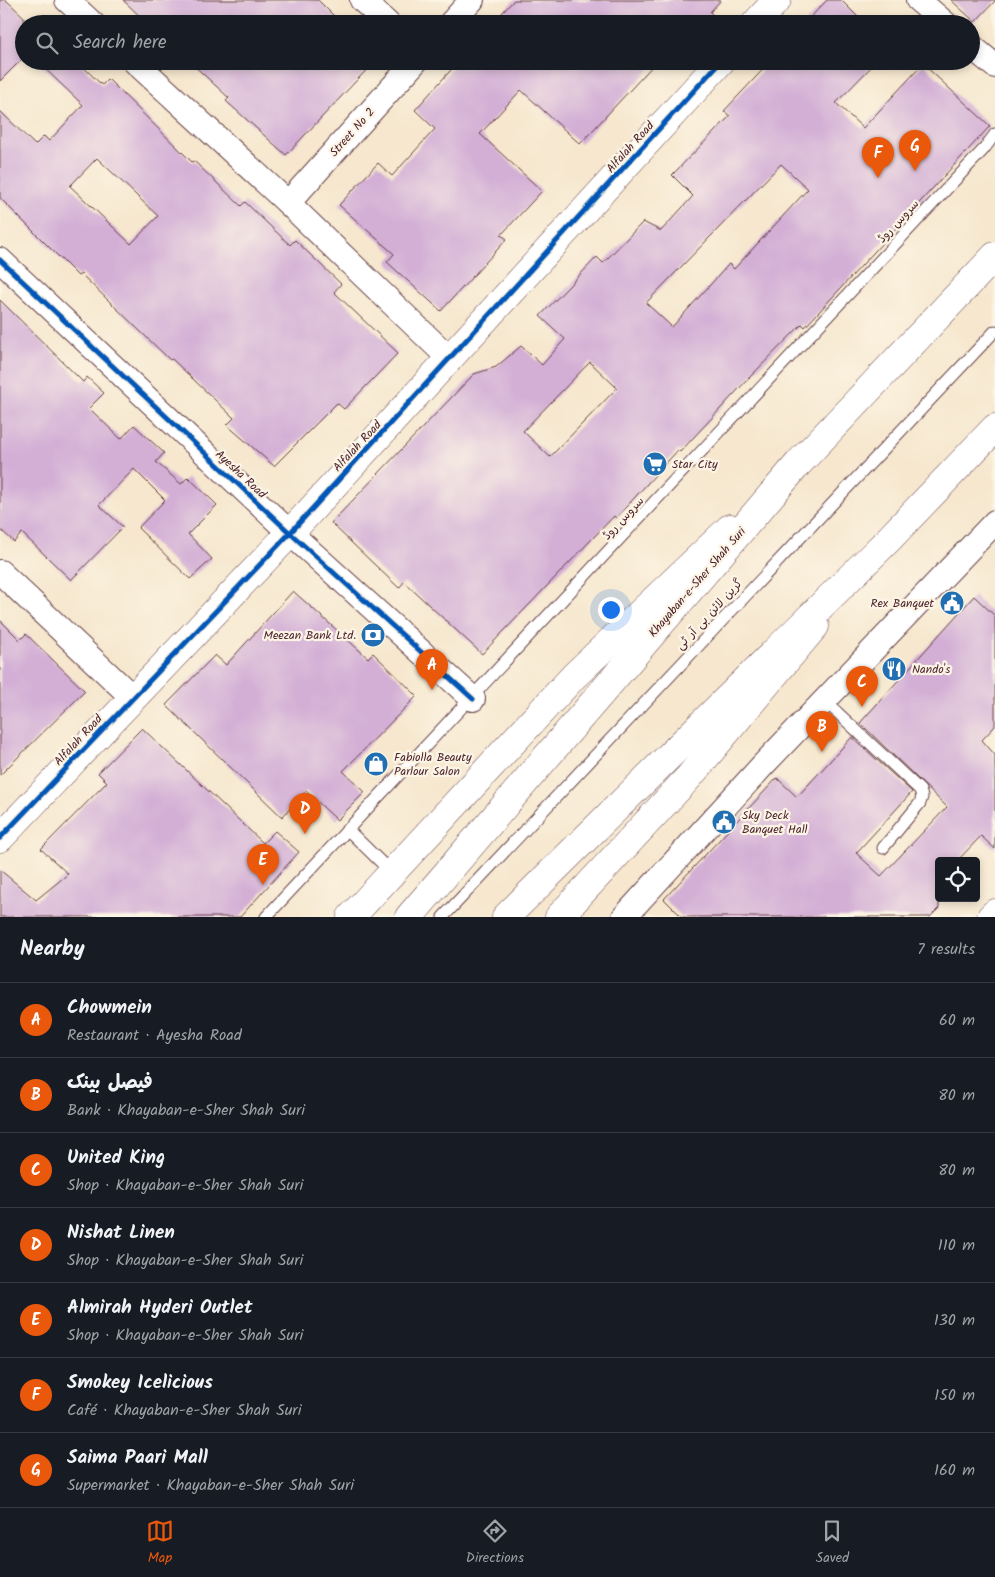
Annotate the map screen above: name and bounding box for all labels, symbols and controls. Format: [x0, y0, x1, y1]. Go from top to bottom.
search box [15, 15, 980, 70]
text: Search here [73, 28, 167, 58]
icon: search [33, 29, 61, 57]
street label: Street No 2 [325, 103, 380, 161]
street label: Alfalah Road [602, 116, 660, 178]
pin: G [899, 130, 931, 171]
pin: F [862, 137, 894, 178]
street label: سروس روڈ [873, 195, 924, 248]
street label: Alfalah Road [329, 416, 387, 476]
street label: Ayesha Road [211, 445, 271, 504]
supermarket icon: Star City [642, 451, 668, 477]
place label: Star City [672, 455, 718, 474]
street label: سروس روڈ [598, 492, 649, 545]
street label: Khayaban-e-Sher Shah Suri [644, 522, 751, 642]
street label: گرین لائن بی آر ٹی [671, 574, 748, 654]
public building icon: Rex Banquet [939, 590, 965, 616]
place label: Rex Banquet [870, 594, 934, 613]
your location [598, 597, 624, 623]
bank icon: Meezan Bank Ltd. [360, 622, 386, 648]
place label: Meezan Bank Ltd. [263, 626, 356, 645]
pin: A [416, 649, 448, 690]
restaurant icon: Nando's [881, 656, 907, 682]
place label: Nando's [912, 660, 950, 679]
pin: C [846, 666, 878, 707]
street label: Alfalah Road [50, 710, 108, 770]
pin: B [806, 711, 838, 752]
place label: Fabiolla Beauty Parlour Salon [394, 748, 472, 781]
shop icon: Fabiolla Beauty Parlour Salon [363, 751, 389, 777]
pin: D [289, 793, 321, 834]
place label: Sky Deck Banquet Hall [742, 806, 808, 839]
public building icon: Sky Deck Banquet Hall [711, 809, 737, 835]
pin: E [247, 844, 279, 885]
map controls [935, 857, 980, 902]
button: locate [935, 857, 980, 902]
text: Nearby [20, 933, 85, 966]
text: 7 results [917, 937, 975, 962]
text: Chowmein [67, 993, 152, 1023]
text: A [31, 1008, 41, 1033]
text: 60 m [939, 1008, 975, 1033]
text: Restaurant · Ayesha Road [67, 1023, 242, 1048]
text: فیصل بینک [67, 1068, 153, 1098]
text: B [31, 1083, 41, 1108]
text: 80 m [938, 1083, 975, 1108]
text: Bank · Khayaban-e-Sher Shah Suri [67, 1098, 305, 1123]
text: United King [67, 1143, 165, 1173]
text: C [31, 1158, 41, 1183]
text: 80 m [938, 1158, 975, 1183]
text: Shop · Khayaban-e-Sher Shah Suri [67, 1173, 303, 1198]
text: Nishat Linen [67, 1218, 175, 1248]
text: D [31, 1233, 41, 1258]
text: 110 m [938, 1233, 975, 1258]
text: Shop · Khayaban-e-Sher Shah Suri [67, 1248, 303, 1273]
text: Almirah Hyderi Outlet [67, 1293, 252, 1323]
text: E [32, 1308, 40, 1333]
text: 130 m [934, 1308, 975, 1333]
text: Shop · Khayaban-e-Sher Shah Suri [67, 1323, 303, 1348]
text: Smokey Icelicious [67, 1368, 213, 1398]
text: F [32, 1383, 40, 1408]
text: 150 m [934, 1383, 975, 1408]
text: Café · Khayaban-e-Sher Shah Suri [67, 1398, 301, 1423]
text: Saima Paari Mall [67, 1443, 208, 1473]
text: G [31, 1458, 41, 1483]
text: 160 m [934, 1458, 975, 1483]
text: Supermarket · Khayaban-e-Sher Shah Suri [67, 1473, 354, 1498]
tab: Map [146, 1517, 174, 1569]
tab: Directions [466, 1517, 524, 1569]
tab: Saved [816, 1517, 849, 1569]

